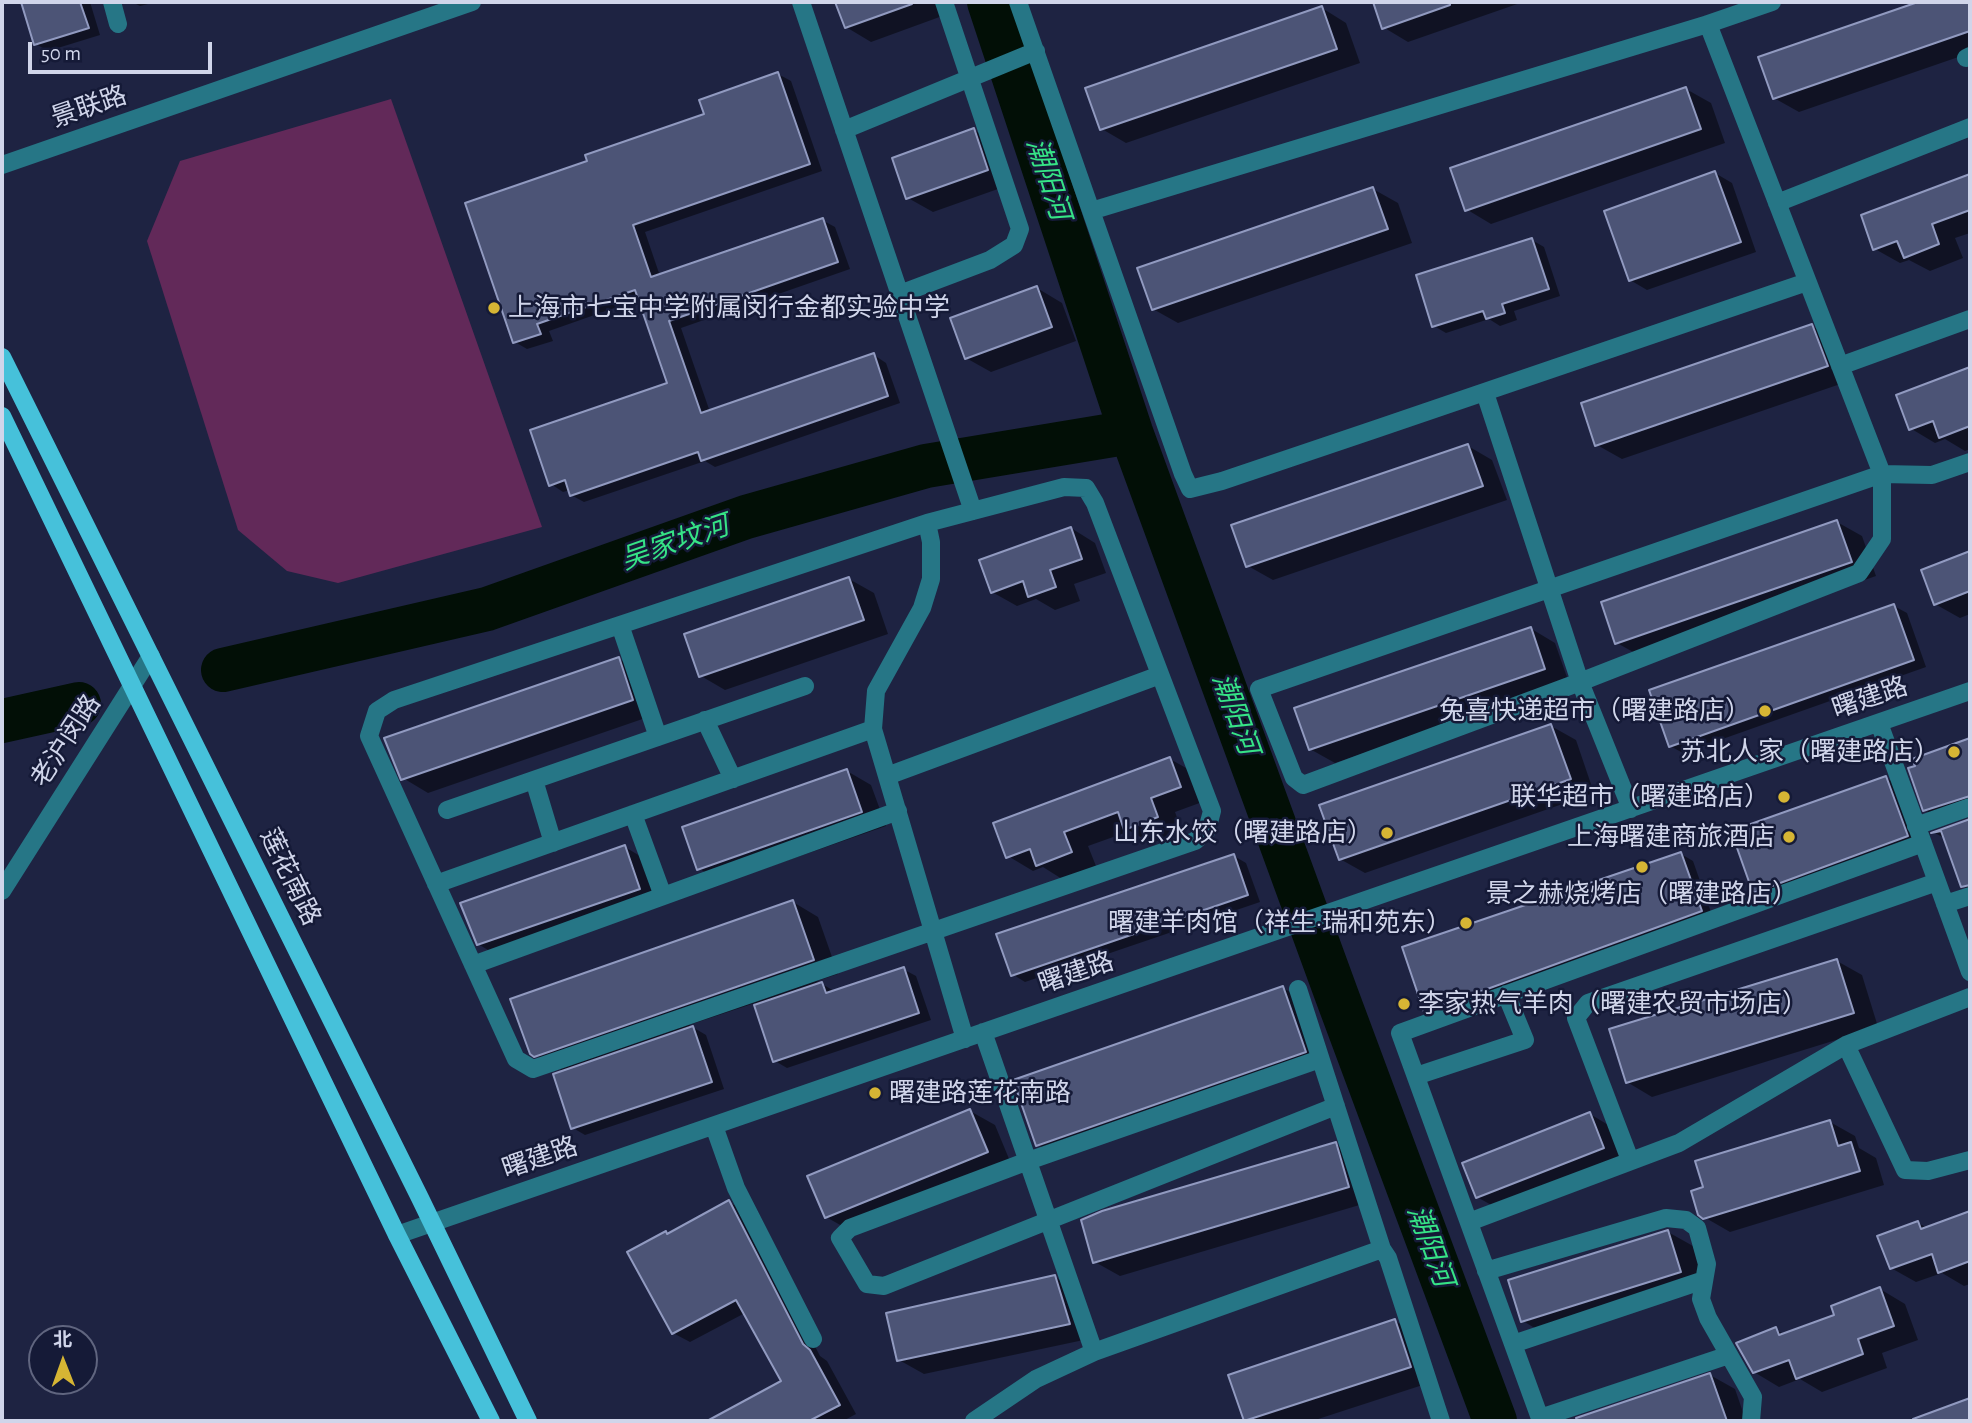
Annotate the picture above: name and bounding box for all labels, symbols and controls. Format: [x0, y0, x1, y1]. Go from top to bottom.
scale bar [32, 28, 215, 72]
text: 50 m [41, 43, 81, 64]
street label: 景联路 [47, 80, 131, 134]
water label: 潮阳河 [1019, 134, 1077, 224]
place label: 上海市七宝中学附属闵行金都实验中学 [508, 292, 950, 324]
marker: 上海市七宝中学附属闵行金都实验中学 [486, 300, 502, 316]
water label: 吴家坟河 [617, 509, 733, 577]
water label: 潮阳河 [1205, 669, 1265, 759]
street label: 曙建路 [1828, 671, 1912, 725]
street label: 老沪闵路 [25, 689, 107, 793]
place label: 兔喜快递超市（曙建路店） [1439, 695, 1751, 727]
marker: 兔喜快递超市（曙建路店） [1757, 703, 1773, 719]
place label: 苏北人家（曙建路店） [1680, 736, 1940, 768]
marker: 苏北人家（曙建路店） [1946, 744, 1962, 760]
place label: 联华超市（曙建路店） [1510, 781, 1770, 813]
marker: 联华超市（曙建路店） [1776, 789, 1792, 805]
place label: 山东水饺（曙建路店） [1113, 817, 1373, 849]
place label: 上海曙建商旅酒店 [1567, 821, 1775, 853]
street label: 莲花南路 [253, 823, 327, 931]
marker: 山东水饺（曙建路店） [1379, 825, 1395, 841]
marker: 上海曙建商旅酒店 [1781, 829, 1797, 845]
marker: 景之赫烧烤店（曙建路店） [1634, 859, 1650, 875]
place label: 景之赫烧烤店（曙建路店） [1486, 878, 1798, 910]
place label: 曙建羊肉馆（祥生·瑞和苑东） [1108, 907, 1452, 939]
marker: 曙建羊肉馆（祥生·瑞和苑东） [1458, 915, 1474, 931]
street label: 曙建路 [1034, 946, 1118, 1000]
place label: 李家热气羊肉（曙建农贸市场店） [1418, 988, 1808, 1020]
marker: 李家热气羊肉（曙建农贸市场店） [1396, 996, 1412, 1012]
place label: 曙建路莲花南路 [889, 1077, 1071, 1109]
marker: 曙建路莲花南路 [867, 1085, 883, 1101]
street label: 曙建路 [498, 1131, 582, 1185]
water label: 潮阳河 [1400, 1201, 1460, 1291]
north arrow [28, 1325, 98, 1395]
text: 北 [53, 1331, 72, 1350]

